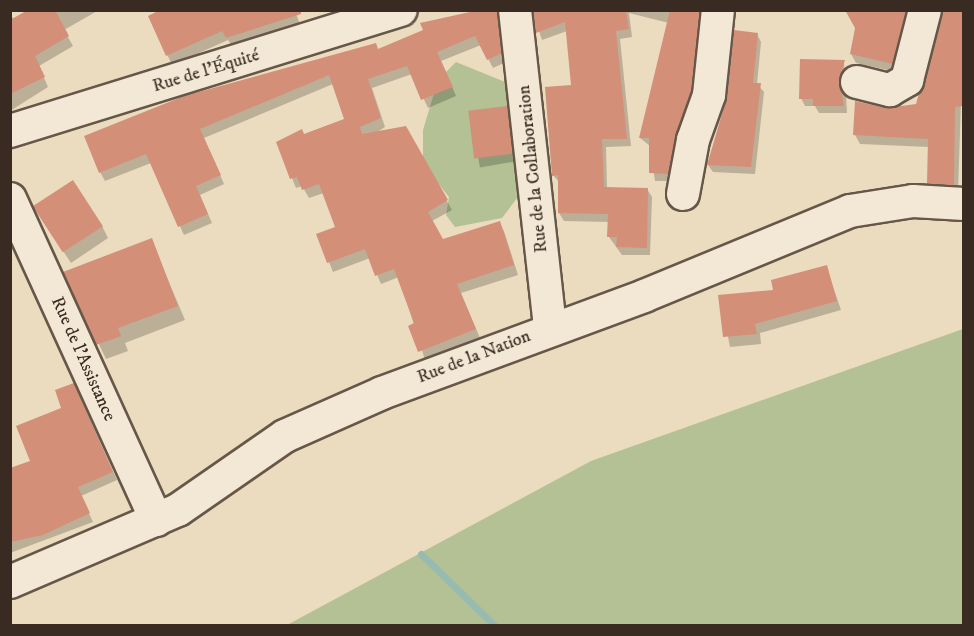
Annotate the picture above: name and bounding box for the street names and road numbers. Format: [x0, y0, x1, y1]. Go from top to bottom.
street label: Rue de l'Équité [150, 45, 262, 97]
street label: Rue de la Collaboration [513, 84, 553, 254]
street label: Rue de l'Assistance [46, 294, 120, 424]
street label: Rue de la Nation [414, 325, 534, 389]

